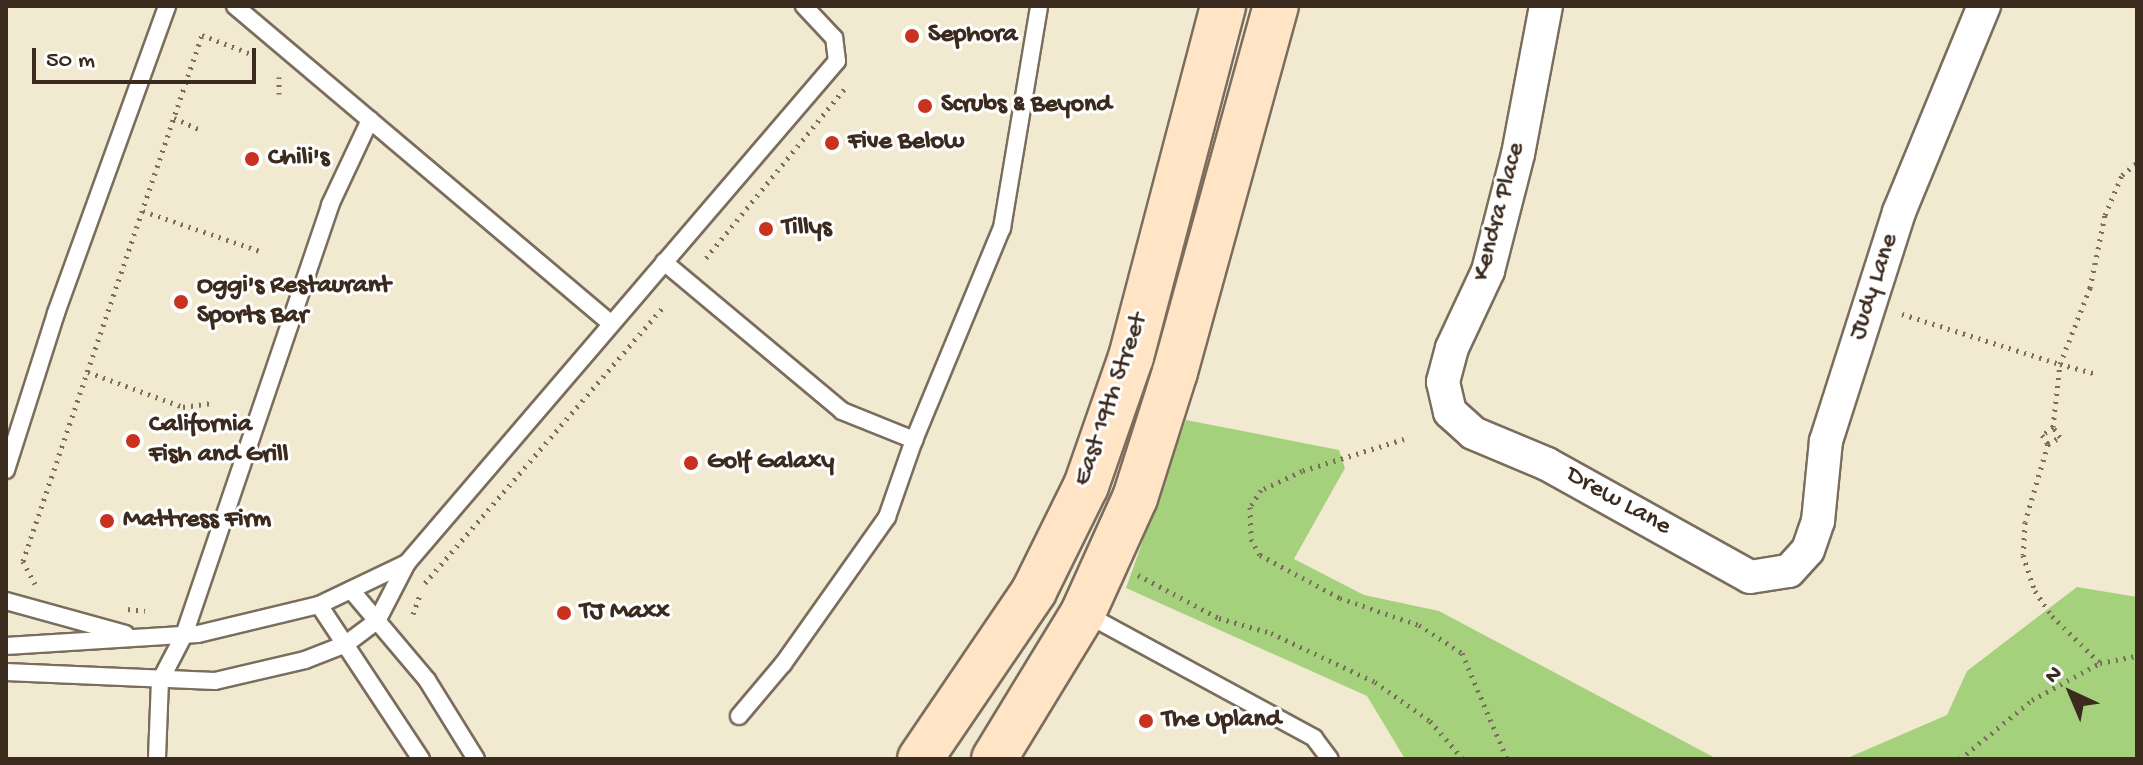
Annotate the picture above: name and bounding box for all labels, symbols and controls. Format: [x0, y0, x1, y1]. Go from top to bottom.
place label: Sephora [928, 20, 1017, 52]
marker: Sephora [903, 27, 921, 45]
scale bar [36, 32, 260, 82]
text: 50 m [46, 47, 95, 76]
place label: Scrubs & Beyond [941, 90, 1111, 122]
marker: Scrubs & Beyond [916, 97, 934, 115]
place label: Five Below [848, 127, 964, 159]
marker: Five Below [823, 134, 841, 152]
street label: Kendra Place [1467, 139, 1533, 285]
place label: Chili's [268, 143, 329, 175]
marker: Chili's [243, 150, 261, 168]
place label: Tillys [782, 213, 831, 245]
marker: Tillys [757, 220, 775, 238]
street label: Judy Lane [1843, 230, 1907, 344]
place label: Oggi's Restaurant Sports Bar [197, 271, 391, 332]
marker: Oggi's Restaurant Sports Bar [172, 293, 190, 311]
street label: East 19th Street [1068, 310, 1156, 490]
place label: California Fish and Grill [149, 410, 289, 472]
marker: California Fish and Grill [124, 432, 142, 450]
place label: Golf Galaxy [707, 447, 834, 479]
marker: Golf Galaxy [682, 454, 700, 472]
street label: Drew Lane [1560, 460, 1676, 544]
place label: Mattress Firm [123, 505, 271, 537]
marker: Mattress Firm [98, 512, 116, 530]
place label: TJ Maxx [580, 597, 670, 629]
marker: TJ Maxx [555, 604, 573, 622]
north arrow [2031, 653, 2111, 733]
text: N [2040, 661, 2069, 690]
place label: The Upland [1162, 705, 1281, 737]
marker: The Upland [1137, 712, 1155, 730]

